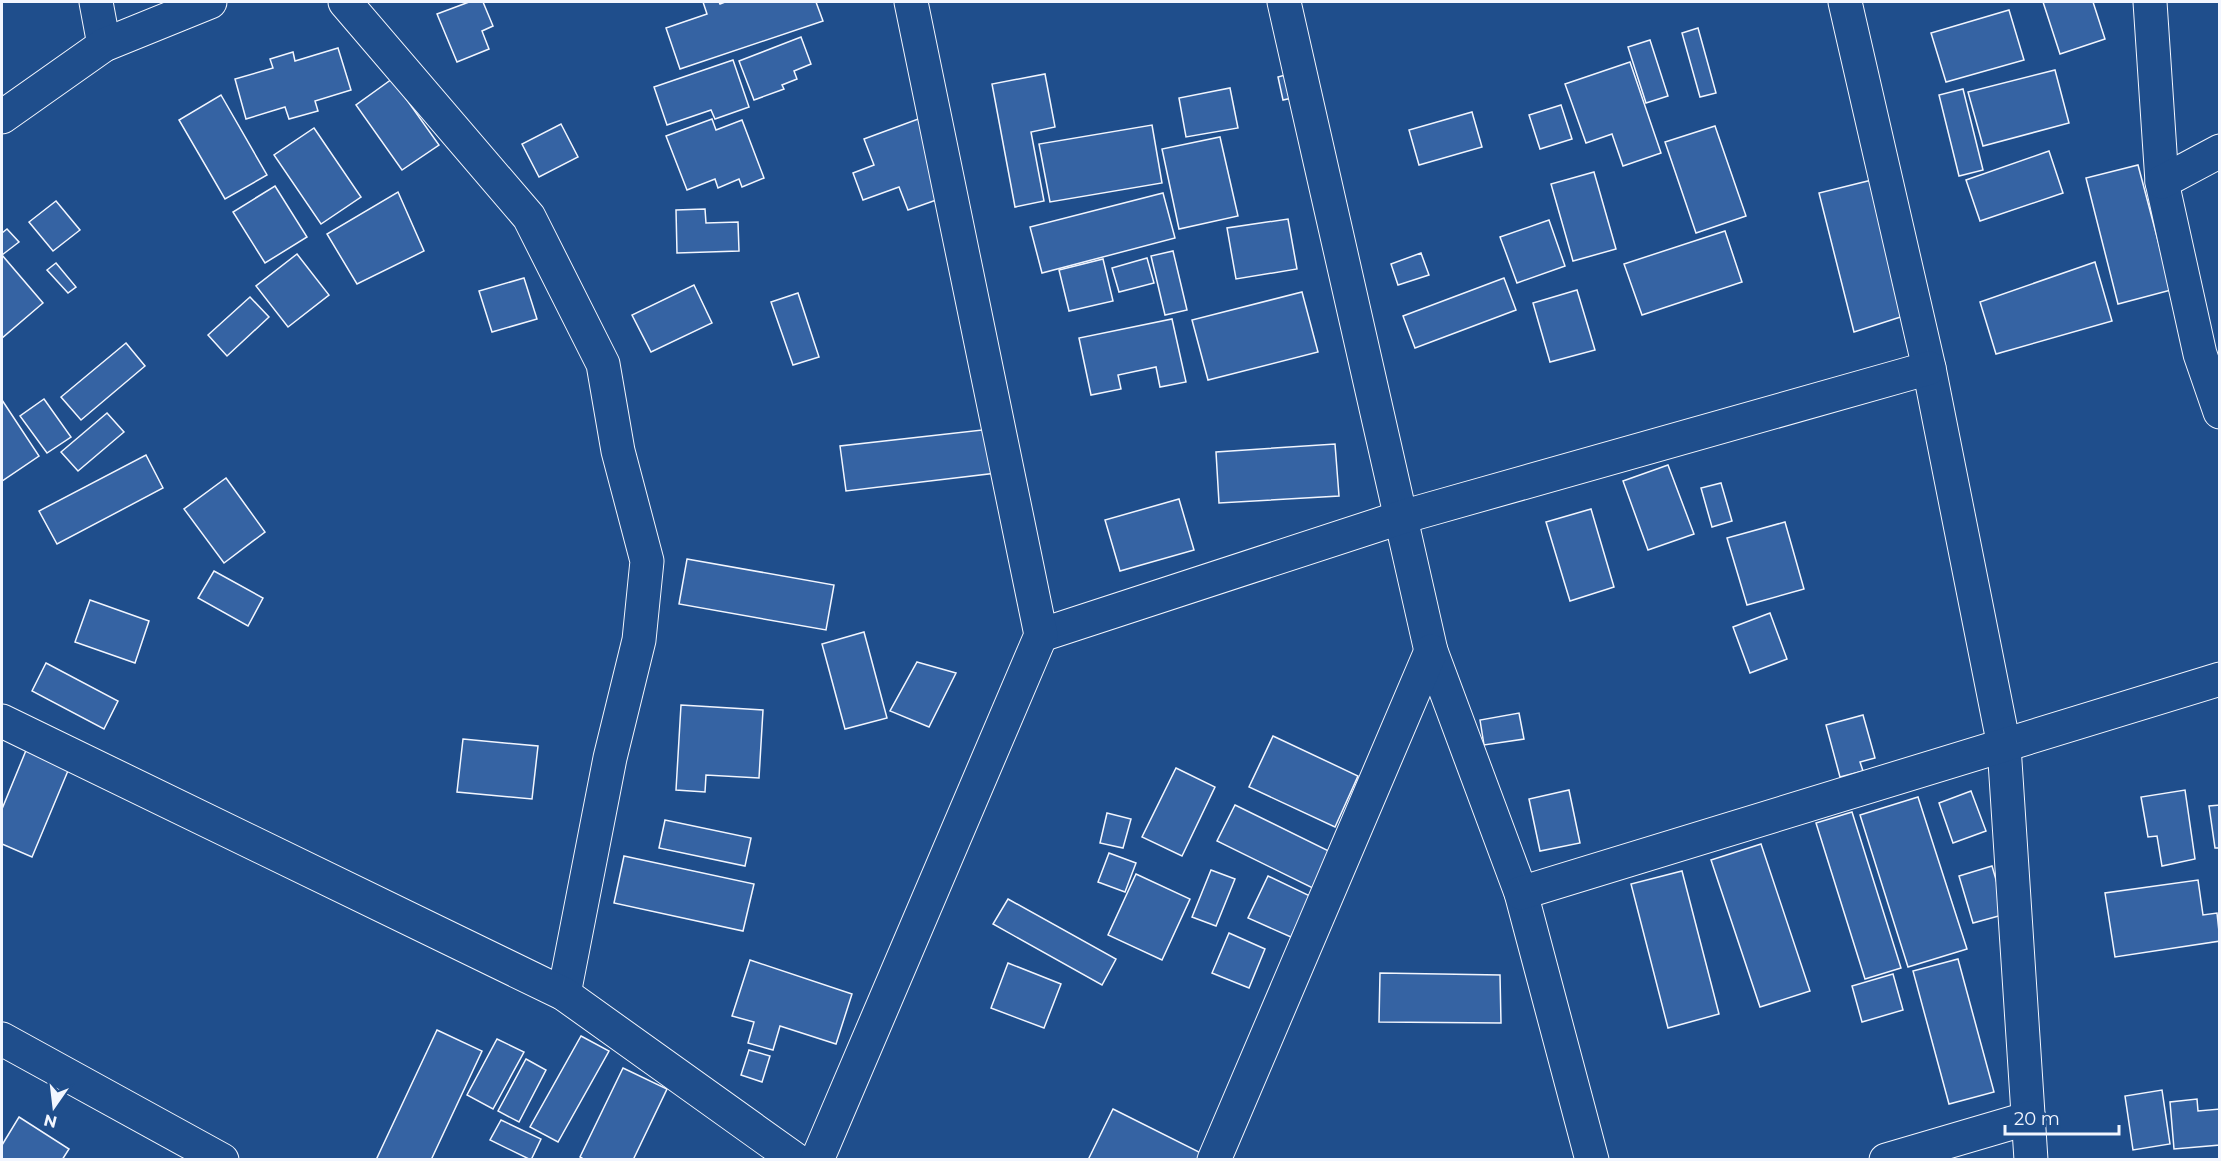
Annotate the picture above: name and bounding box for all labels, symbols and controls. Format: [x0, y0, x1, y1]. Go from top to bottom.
north arrow [24, 1077, 84, 1137]
scale bar [2005, 1098, 2119, 1136]
text: 20 m [2014, 1108, 2060, 1130]
text: N [42, 1110, 59, 1132]

